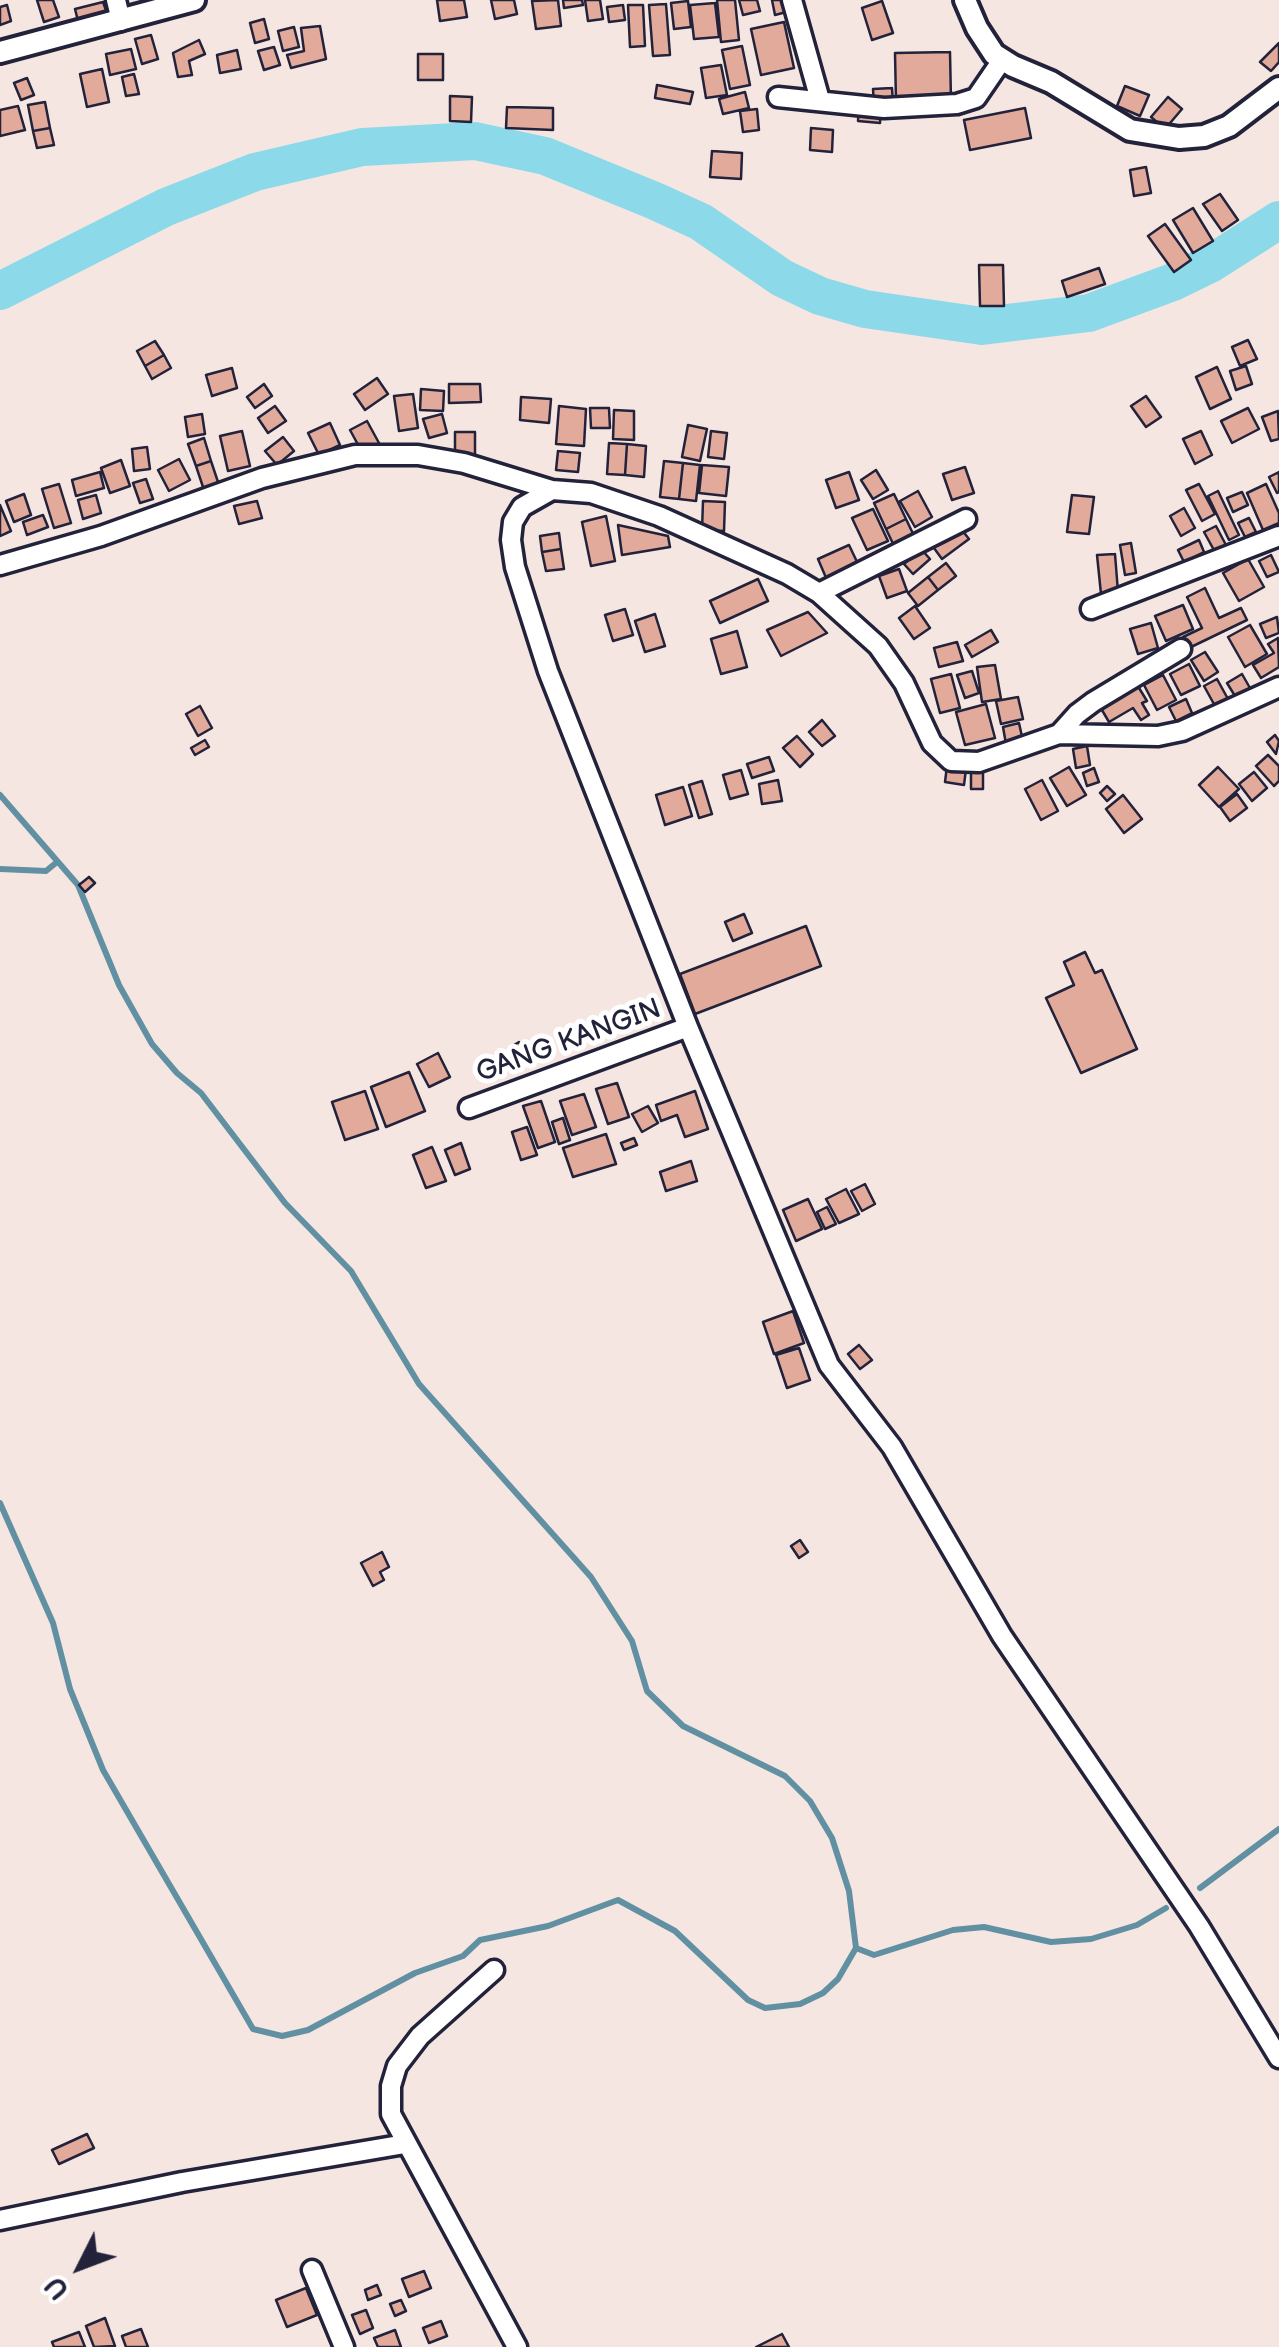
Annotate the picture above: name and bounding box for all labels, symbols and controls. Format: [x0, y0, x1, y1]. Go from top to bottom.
street label: GANG KANGIN [472, 993, 666, 1091]
north arrow [30, 2217, 130, 2317]
text: U [38, 2269, 76, 2306]

